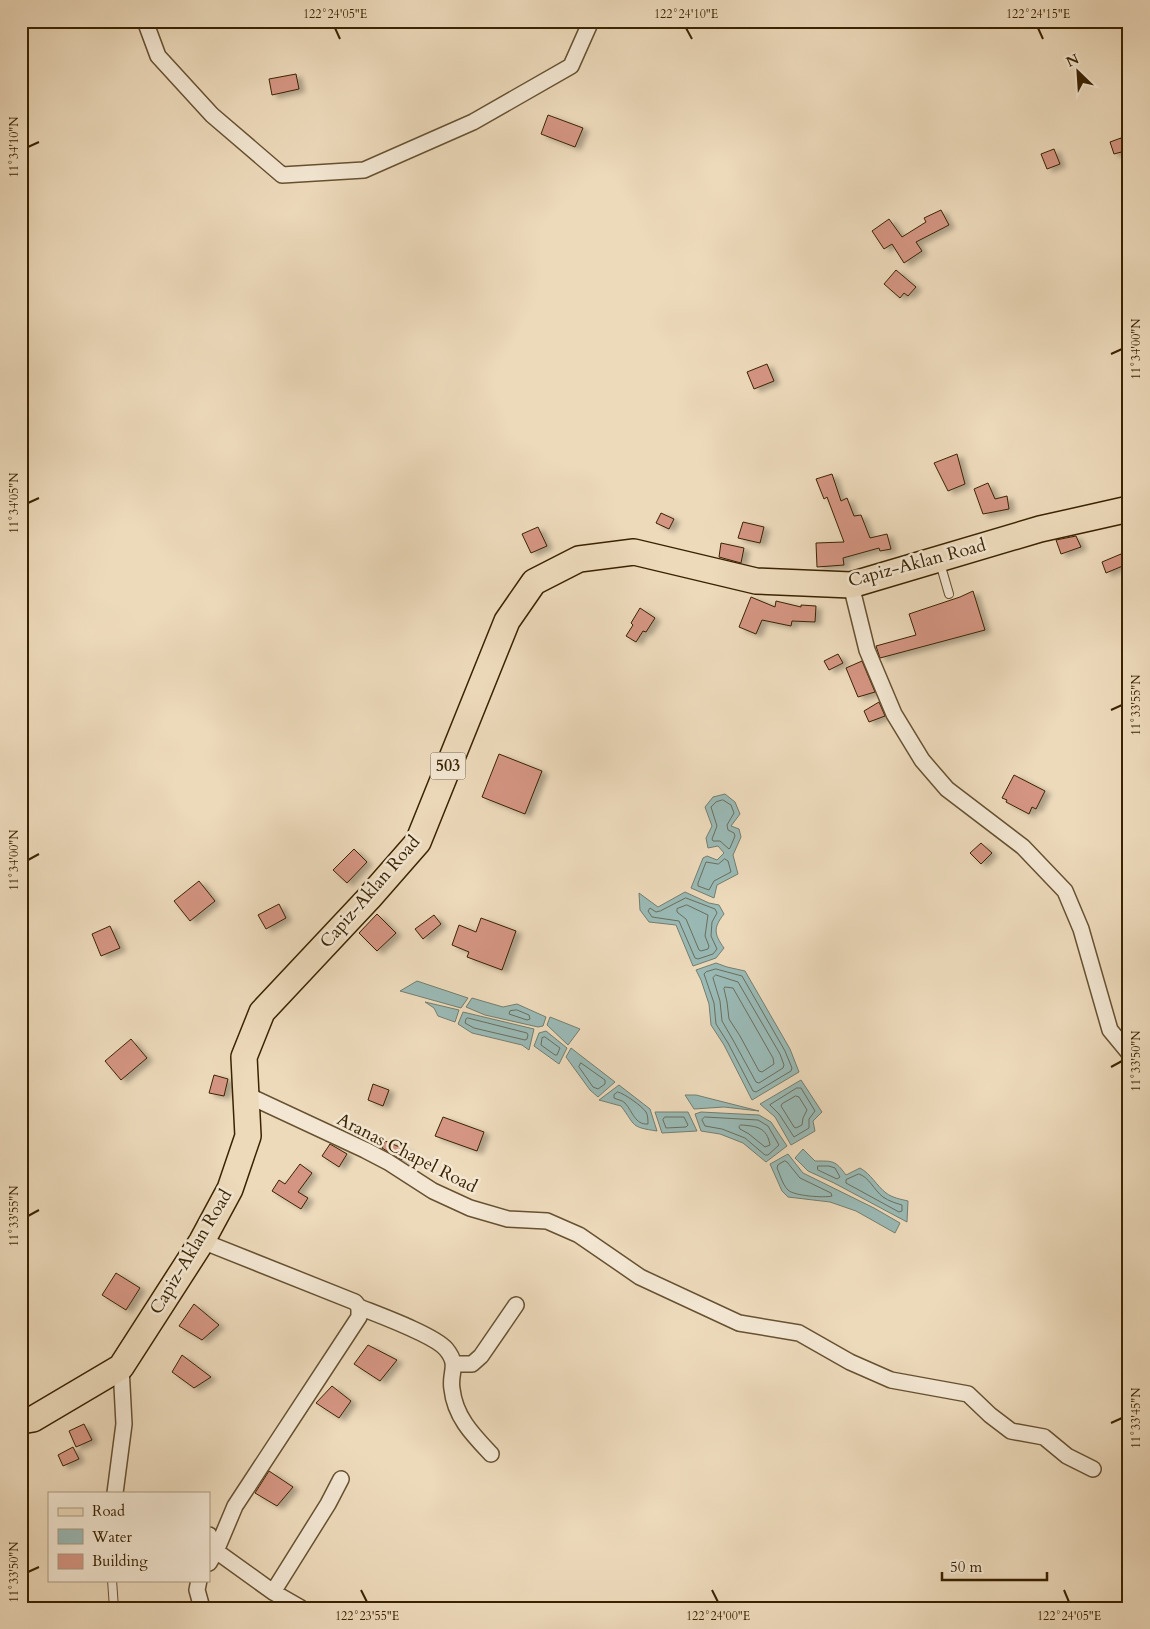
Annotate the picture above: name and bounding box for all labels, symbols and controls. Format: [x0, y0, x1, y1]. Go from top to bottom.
text: 122°24'05"E [303, 6, 367, 22]
text: 122°24'10"E [654, 6, 718, 22]
text: 122°24'15"E [1006, 6, 1070, 22]
north arrow [1052, 48, 1102, 98]
text: N [1063, 49, 1082, 72]
text: 11°34'10"N [6, 116, 22, 177]
text: 11°34'00"N [1128, 318, 1144, 379]
text: 11°34'05"N [6, 472, 22, 533]
street label: Capiz-Aklan Road [845, 532, 989, 593]
text: 11°33'55"N [1128, 674, 1144, 735]
road number: 503 [430, 752, 466, 779]
text: 11°34'00"N [6, 829, 22, 890]
street label: Capiz-Aklan Road [314, 830, 426, 954]
text: 11°33'50"N [1128, 1030, 1144, 1091]
street label: Aranas Chapel Road [333, 1107, 482, 1199]
street label: Capiz-Aklan Road [144, 1184, 238, 1319]
text: 11°33'55"N [6, 1185, 22, 1246]
text: 11°33'45"N [1128, 1387, 1144, 1448]
legend [48, 1492, 210, 1582]
text: Road [92, 1501, 125, 1521]
text: Water [91, 1527, 133, 1547]
text: 11°33'50"N [6, 1541, 22, 1602]
scale bar [942, 1549, 1048, 1581]
text: Building [92, 1551, 148, 1571]
text: 50 m [950, 1557, 982, 1577]
text: 122°23'55"E [335, 1608, 399, 1624]
text: 122°24'00"E [686, 1608, 750, 1624]
text: 122°24'05"E [1037, 1608, 1101, 1624]

